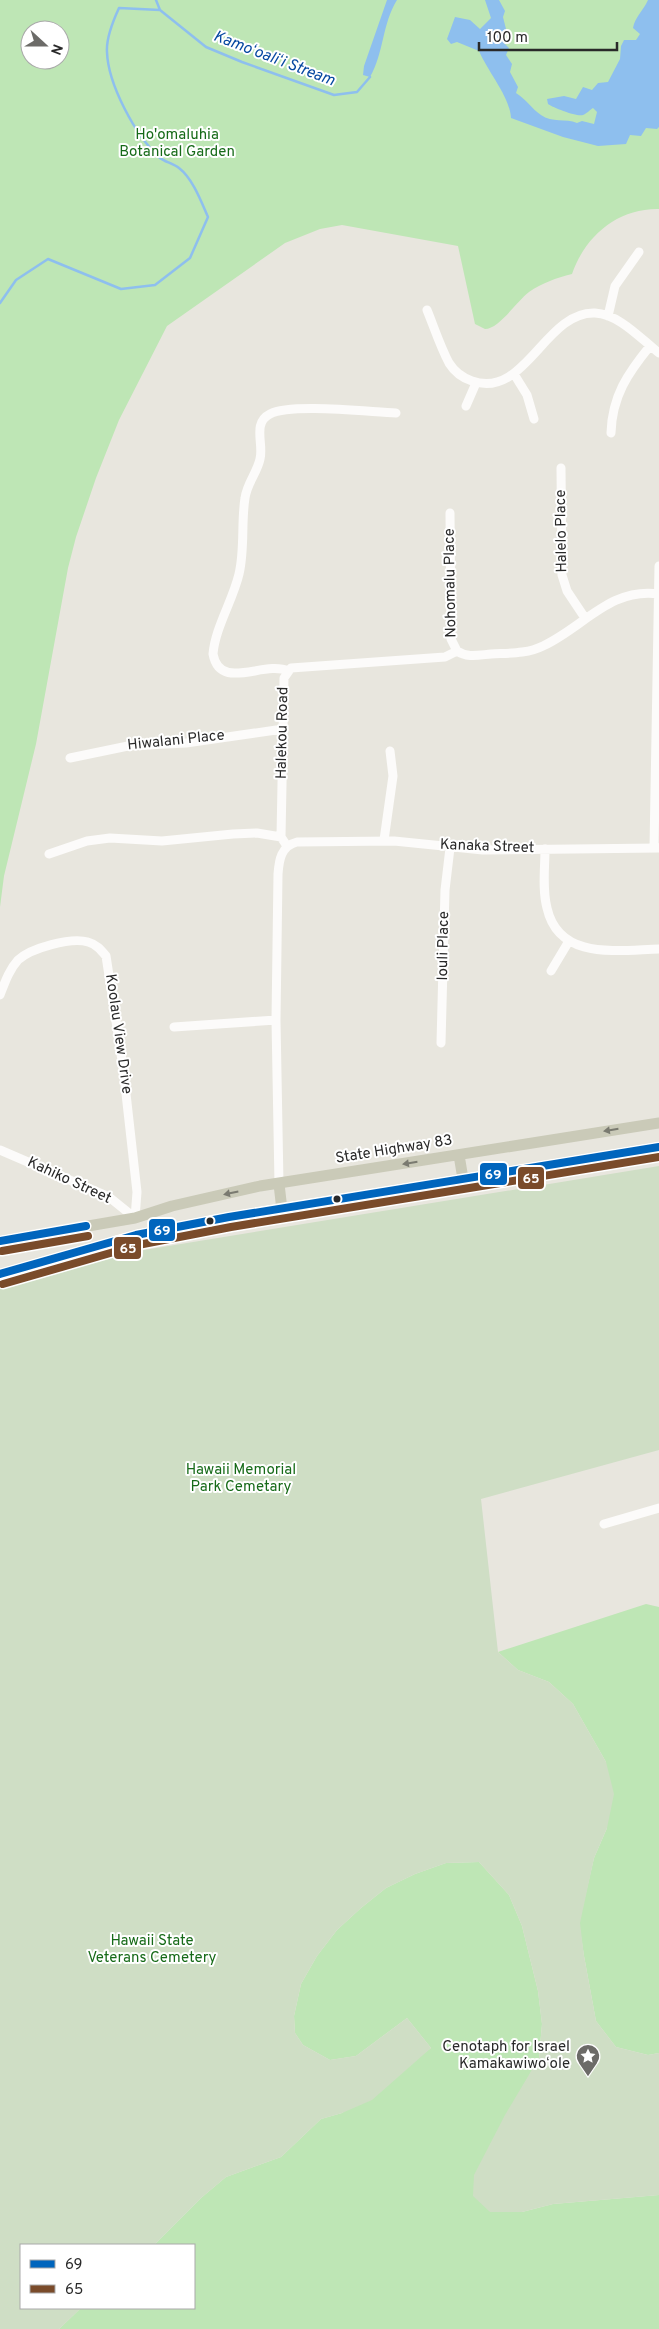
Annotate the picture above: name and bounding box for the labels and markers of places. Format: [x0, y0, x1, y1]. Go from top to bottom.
unlabelled marker [332, 1194, 342, 1204]
unlabelled marker [205, 1216, 215, 1226]
place label: Cenotaph for Israel Kamakawiwoʻole [442, 2038, 570, 2074]
place icon: Cenotaph for Israel Kamakawiwoʻole [575, 2043, 601, 2077]

